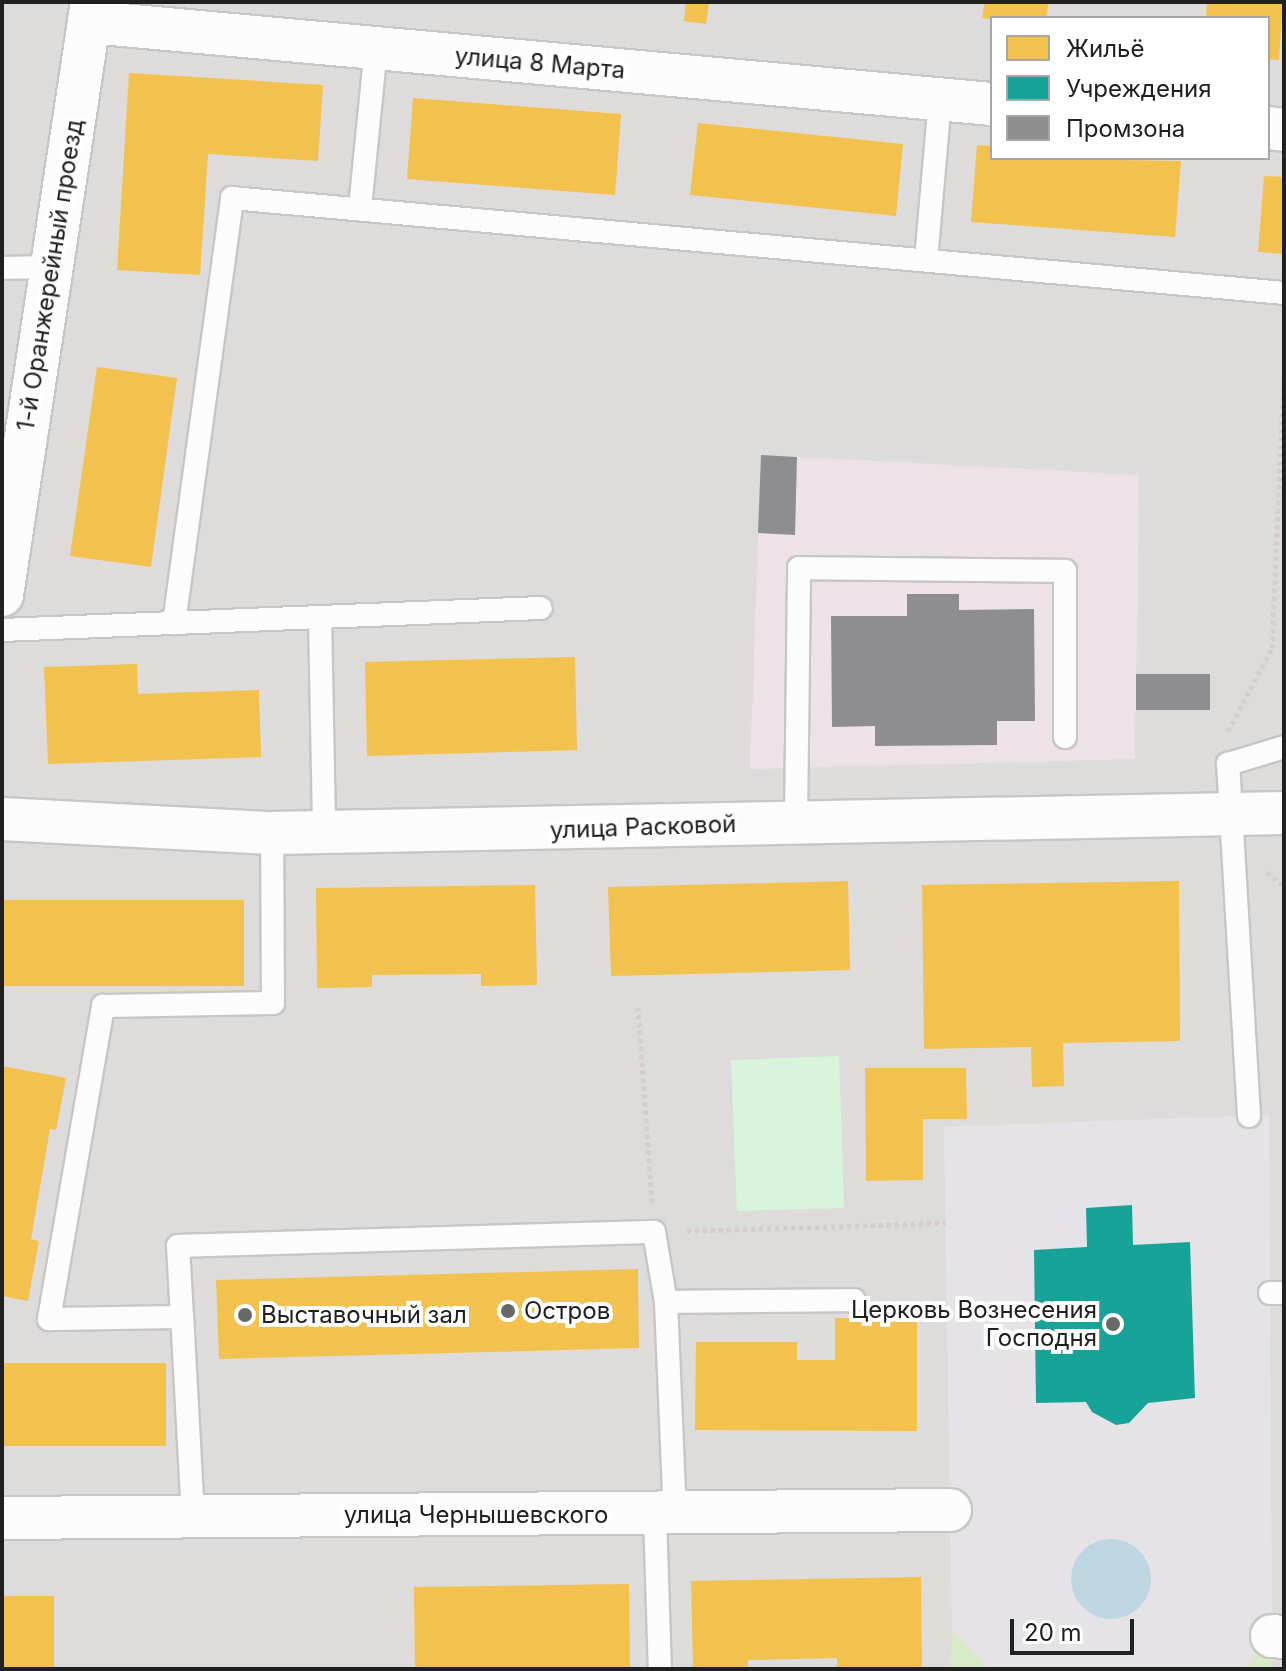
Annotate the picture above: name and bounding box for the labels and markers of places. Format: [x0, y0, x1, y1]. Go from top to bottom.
place label: Церковь Вознесения Господня [851, 1296, 1097, 1352]
place label: Остров [524, 1297, 610, 1325]
place label: Выставочный зал [261, 1301, 467, 1329]
marker: Остров [499, 1302, 517, 1320]
marker: Выставочный зал [236, 1306, 254, 1324]
marker: Церковь Вознесения Господня [1104, 1315, 1122, 1333]

